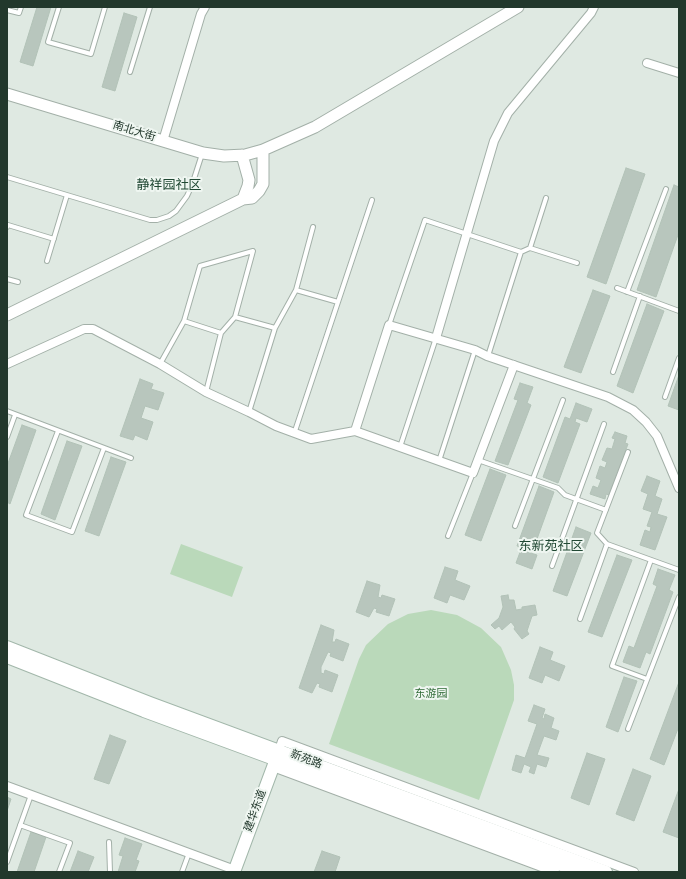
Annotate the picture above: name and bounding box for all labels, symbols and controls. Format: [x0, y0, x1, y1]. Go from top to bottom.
street label: 南北大街 [111, 119, 157, 145]
district label: 静祥园社区 [137, 178, 201, 194]
district label: 东新苑社区 [519, 539, 583, 555]
park label: 东游园 [415, 688, 447, 702]
street label: 新苑路 [288, 748, 324, 772]
street label: 建华东道 [242, 788, 270, 834]

